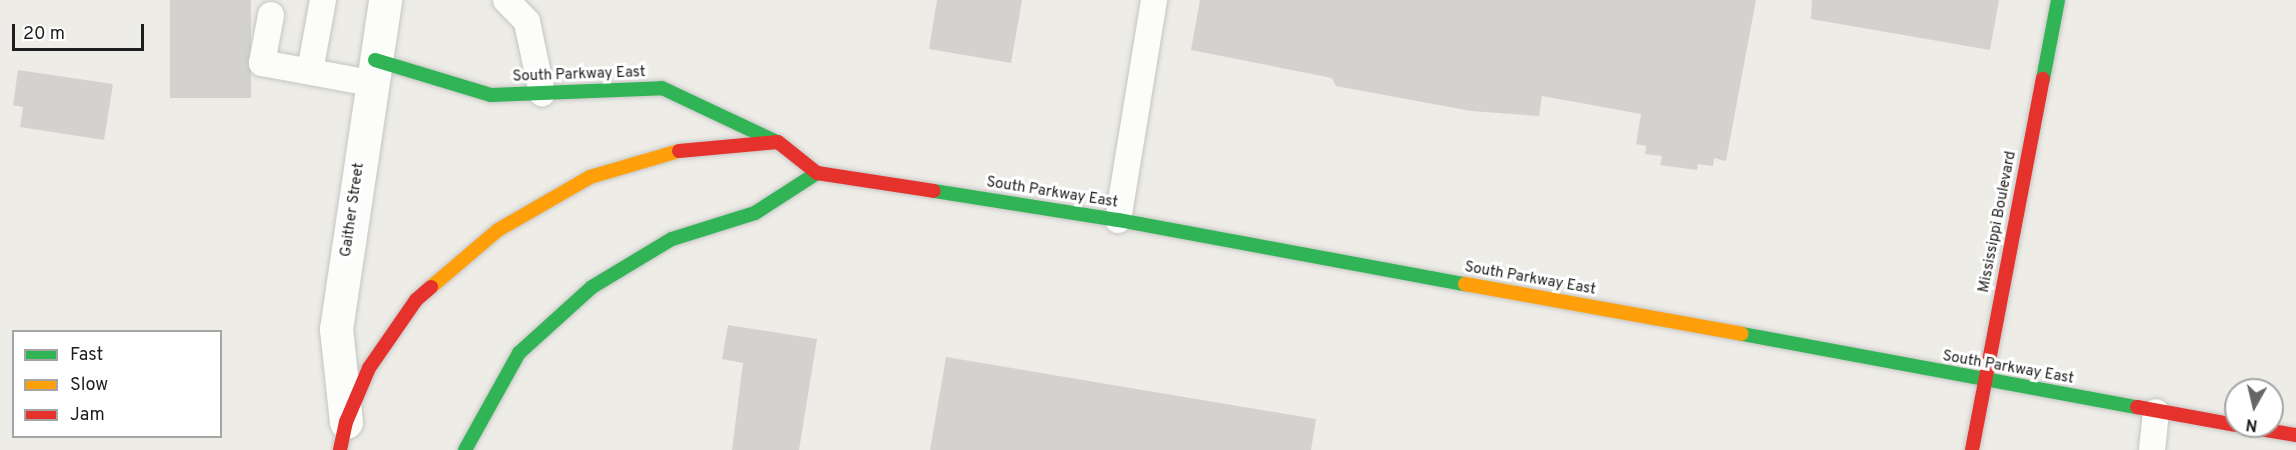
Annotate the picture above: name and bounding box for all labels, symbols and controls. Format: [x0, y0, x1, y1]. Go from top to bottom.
scale bar [15, 12, 147, 50]
text: 20 m [23, 23, 65, 46]
street label: South Parkway East [512, 64, 646, 86]
street label: Mississippi Boulevard [1975, 150, 2021, 294]
street label: Gaither Street [337, 162, 369, 258]
street label: South Parkway East [985, 174, 1119, 212]
street label: South Parkway East [1463, 259, 1597, 299]
legend [12, 330, 222, 438]
text: Fast [70, 344, 103, 367]
street label: South Parkway East [1941, 348, 2075, 388]
text: Slow [70, 374, 108, 397]
north arrow [2224, 378, 2284, 438]
text: Jam [70, 404, 105, 427]
text: N [2245, 413, 2259, 435]

